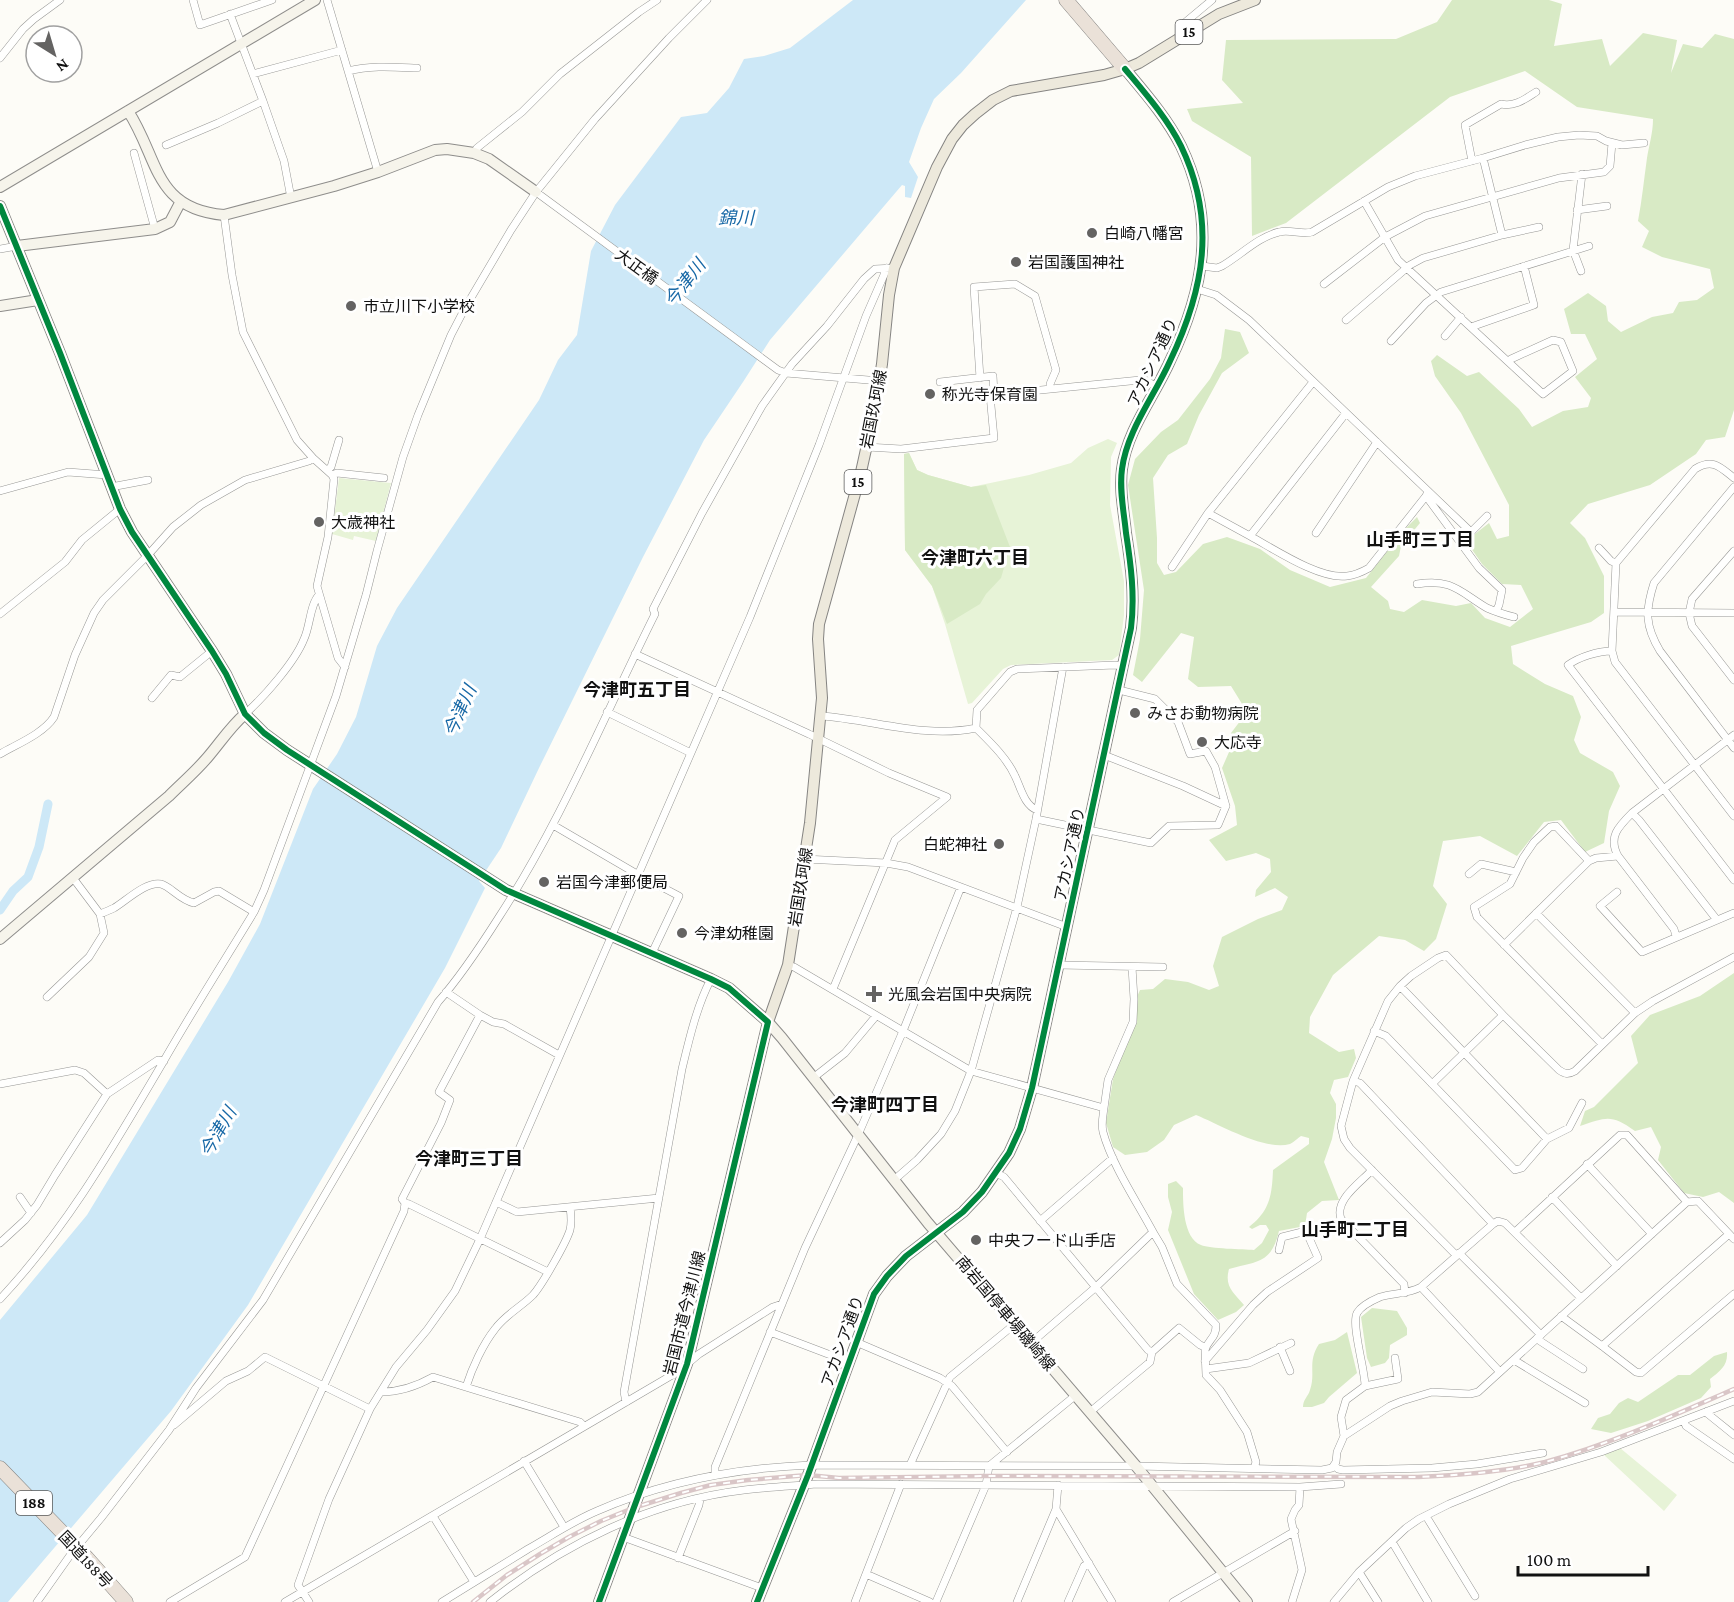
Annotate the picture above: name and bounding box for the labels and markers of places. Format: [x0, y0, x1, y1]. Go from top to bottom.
place label: 白崎八幡宮 [1104, 225, 1184, 242]
marker: 白崎八幡宮 [1085, 226, 1099, 240]
place label: 岩国護国神社 [1028, 254, 1124, 271]
marker: 岩国護国神社 [1009, 255, 1023, 269]
place label: 市立川下小学校 [363, 298, 475, 315]
marker: 市立川下小学校 [344, 299, 358, 313]
place label: 称光寺保育園 [942, 386, 1038, 403]
marker: 称光寺保育園 [923, 387, 937, 401]
place label: 大歳神社 [331, 514, 395, 531]
marker: 大歳神社 [312, 515, 326, 529]
place label: みさお動物病院 [1147, 705, 1259, 722]
marker: みさお動物病院 [1128, 706, 1142, 720]
place label: 大応寺 [1214, 734, 1262, 751]
marker: 大応寺 [1195, 735, 1209, 749]
place label: 白蛇神社 [923, 836, 987, 853]
marker: 白蛇神社 [992, 837, 1006, 851]
place label: 岩国今津郵便局 [556, 874, 668, 891]
marker: 岩国今津郵便局 [537, 875, 551, 889]
place label: 今津幼稚園 [694, 925, 774, 942]
marker: 今津幼稚園 [675, 926, 689, 940]
marker: 光風会岩国中央病院 [865, 985, 883, 1003]
place label: 光風会岩国中央病院 [888, 986, 1032, 1003]
place label: 中央フード山手店 [988, 1232, 1116, 1249]
marker: 中央フード山手店 [969, 1233, 983, 1247]

